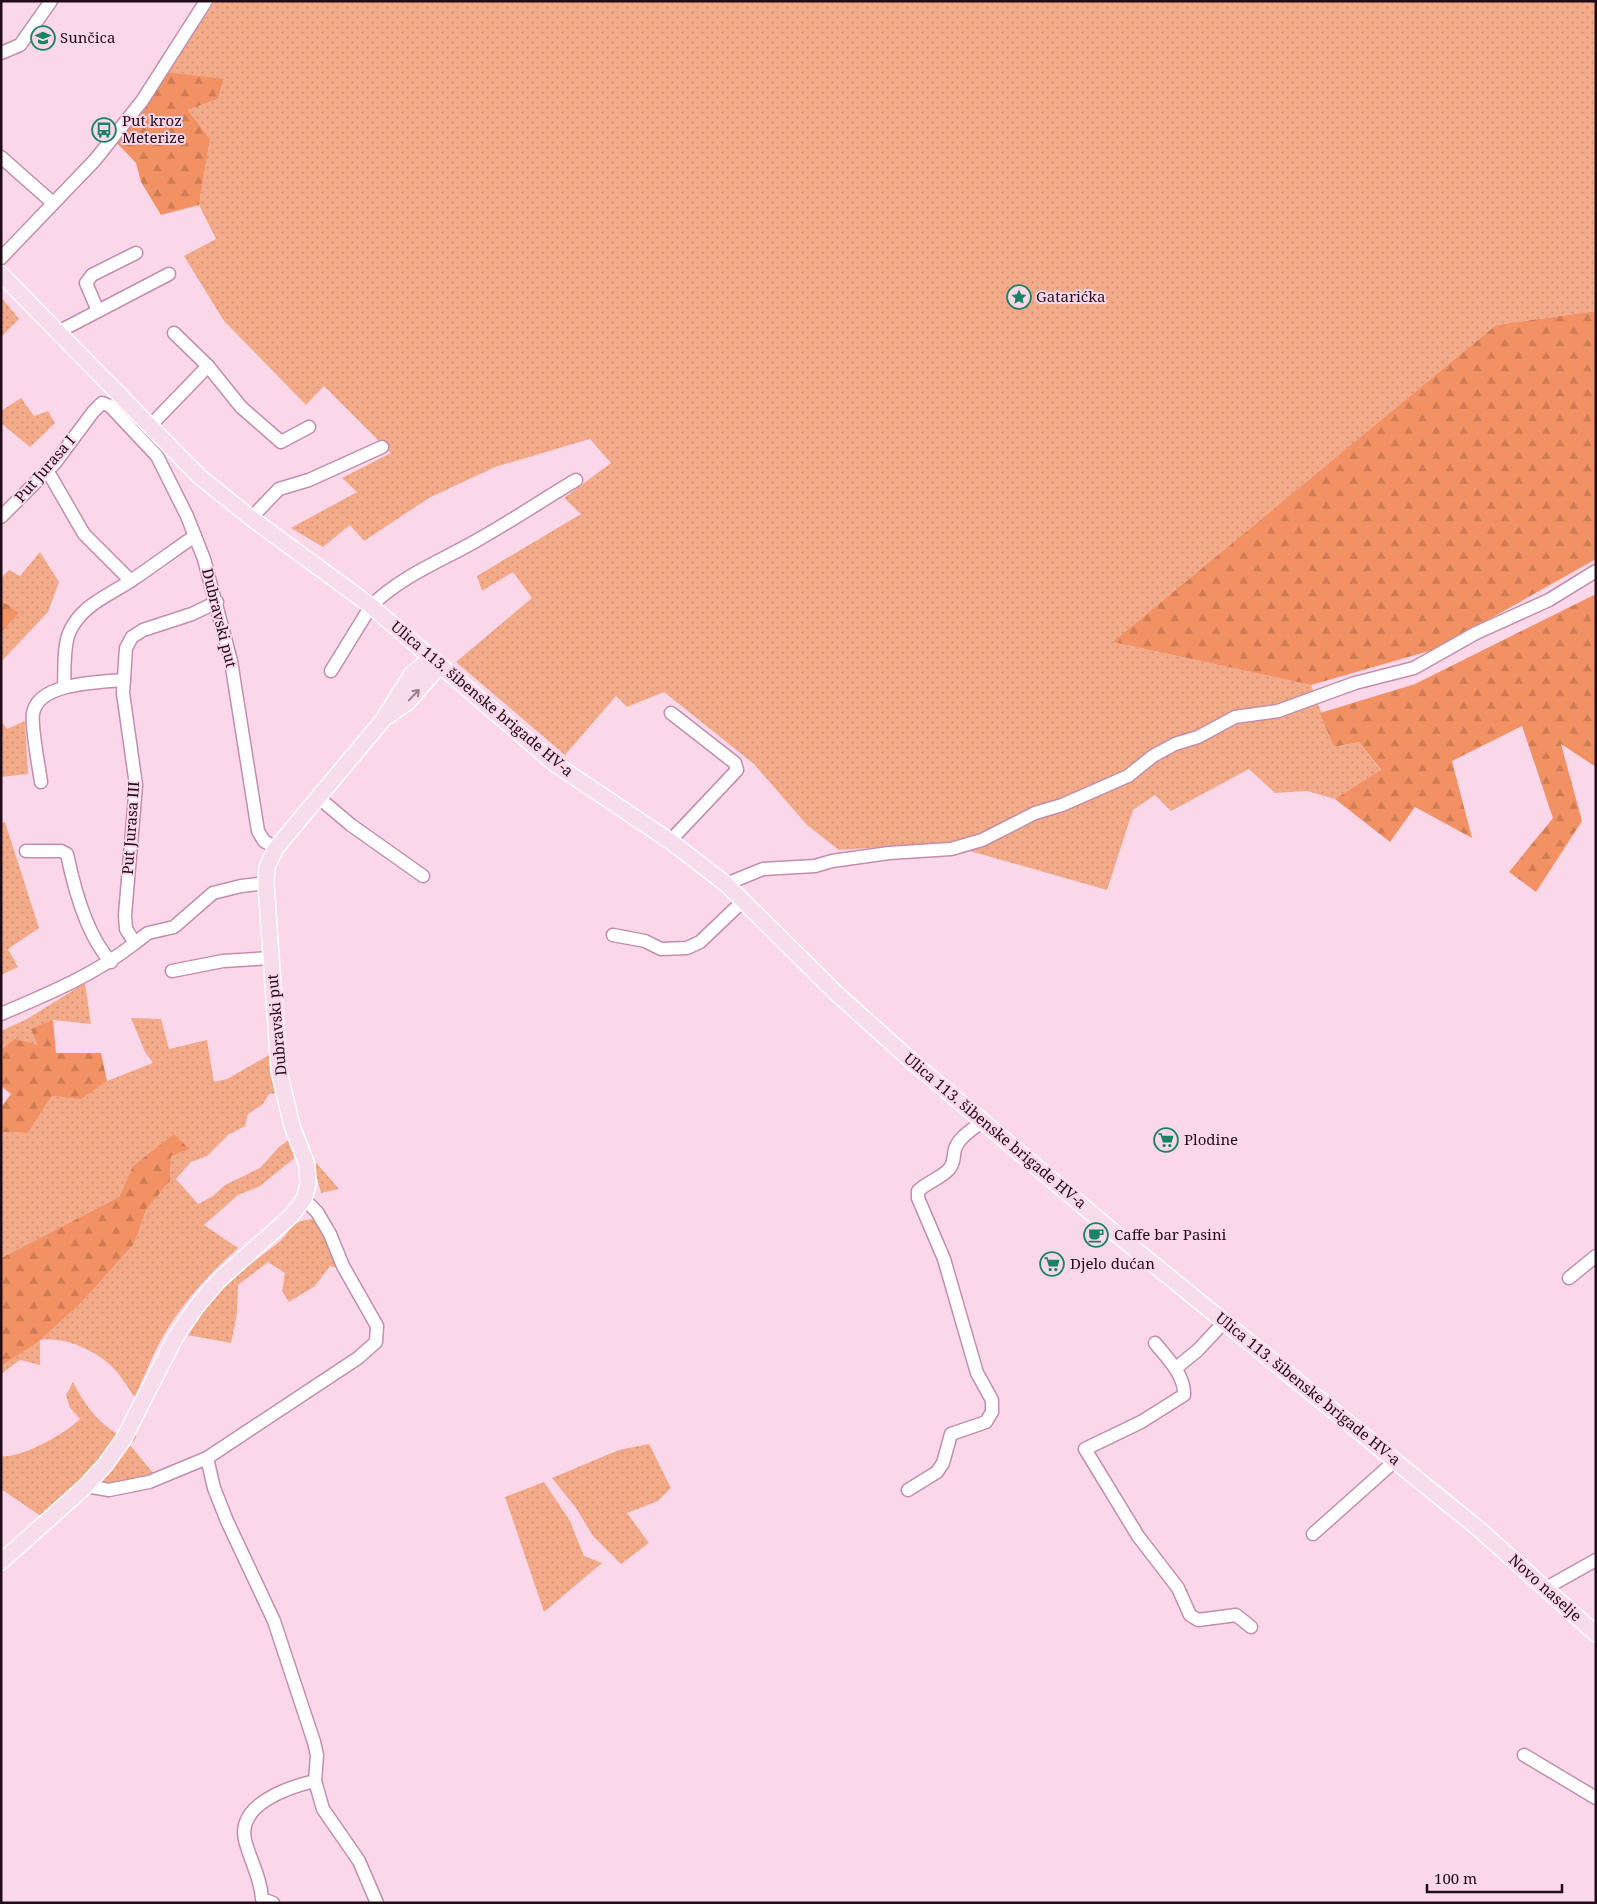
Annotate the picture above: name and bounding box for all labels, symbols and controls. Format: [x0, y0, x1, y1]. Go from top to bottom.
school or university icon: Sunčica [30, 25, 56, 51]
place label: Sunčica [60, 27, 115, 47]
place label: Put kroz Meterize [122, 110, 185, 147]
bus stop icon: Put kroz Meterize [91, 117, 117, 143]
place icon: Gatarićka [1006, 284, 1032, 310]
place label: Gatarićka [1036, 286, 1105, 306]
street label: Put Jurasa I [10, 431, 79, 506]
street label: Dubravski put [198, 566, 242, 670]
street label: Ulica 113. šibenske brigade HV-a [387, 616, 578, 781]
one-way arrow [408, 689, 420, 702]
street label: Put Jurasa III [117, 781, 143, 875]
street label: Dubravski put [262, 974, 290, 1077]
street label: Ulica 113. šibenske brigade HV-a [900, 1048, 1091, 1213]
supermarket icon: Plodine [1153, 1127, 1179, 1153]
place label: Plodine [1184, 1129, 1238, 1149]
cafe icon: Caffe bar Pasini [1083, 1222, 1109, 1248]
place label: Caffe bar Pasini [1114, 1224, 1227, 1244]
supermarket icon: Djelo dućan [1039, 1251, 1065, 1277]
place label: Djelo dućan [1070, 1253, 1155, 1273]
street label: Ulica 113. šibenske brigade HV-a [1212, 1307, 1405, 1469]
street label: Novo naselje [1505, 1549, 1586, 1625]
scale bar [1427, 1862, 1562, 1894]
text: 100 m [1434, 1868, 1477, 1888]

